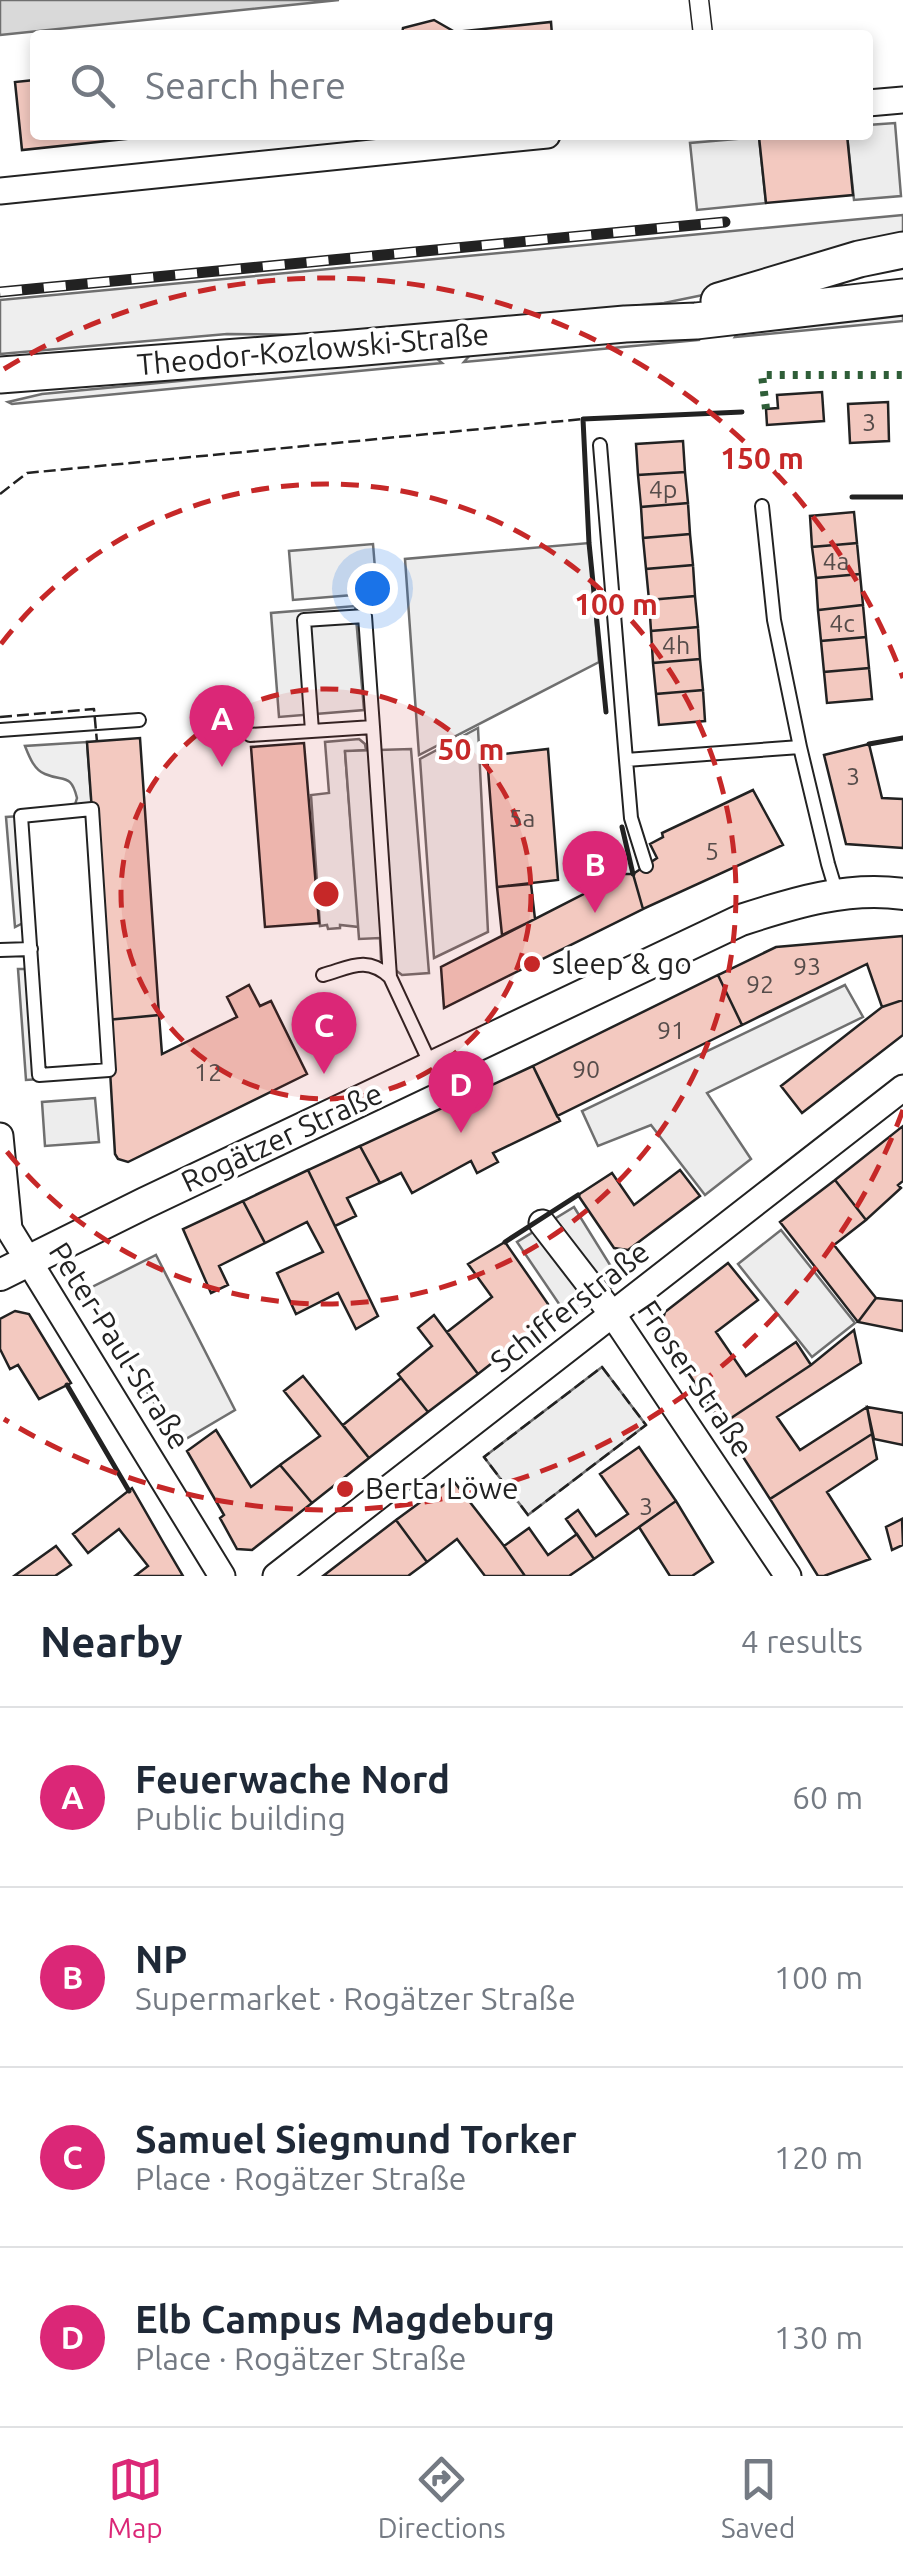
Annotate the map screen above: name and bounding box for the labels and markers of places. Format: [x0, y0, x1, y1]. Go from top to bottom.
pin: A [190, 684, 254, 767]
pin: B [562, 830, 628, 913]
centre of rings [308, 876, 344, 912]
place label: sleep & go [552, 946, 692, 980]
marker: sleep & go [521, 953, 543, 975]
pin: C [292, 992, 356, 1074]
pin: D [428, 1050, 494, 1133]
place label: Berta Löwe [365, 1471, 519, 1505]
marker: Berta Löwe [334, 1478, 356, 1500]

